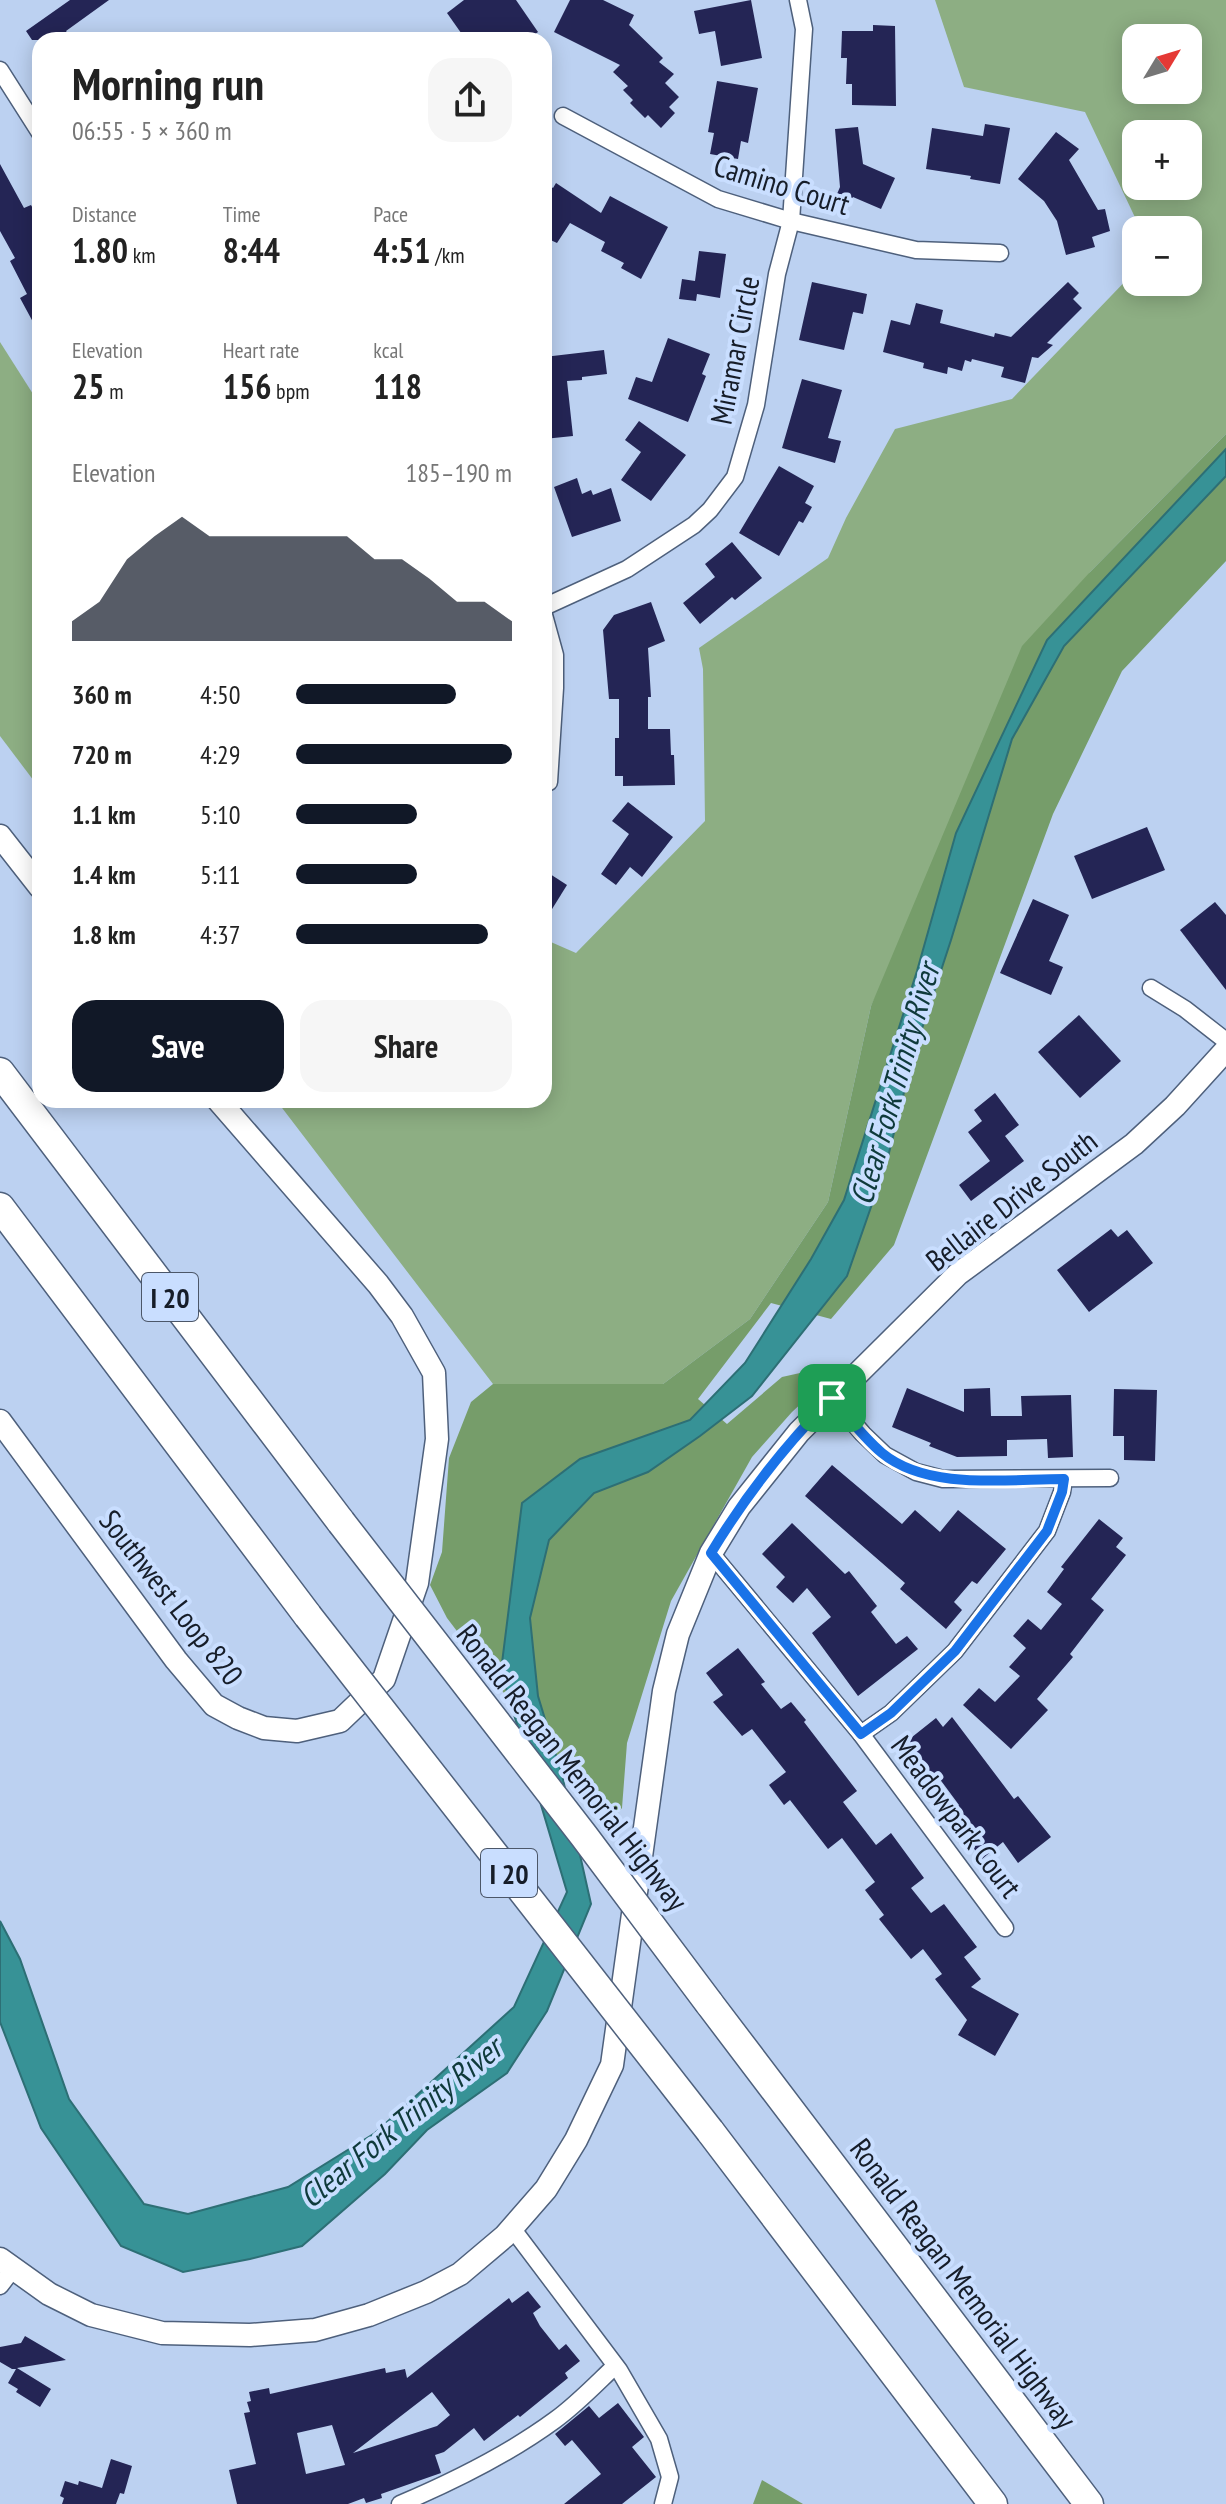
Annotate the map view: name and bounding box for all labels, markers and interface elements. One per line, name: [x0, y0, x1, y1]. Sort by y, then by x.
north arrow: [1122, 24, 1202, 104]
map controls: [1122, 24, 1202, 296]
text: Morning run: [72, 55, 264, 112]
button: share: [428, 58, 512, 142]
text: 06:55 · 5 × 360 m: [72, 114, 232, 147]
button: +: [1122, 120, 1202, 200]
street label: Camino Court: [709, 145, 855, 223]
text: Distance: [72, 200, 137, 228]
text: Time: [223, 200, 261, 228]
text: Pace: [373, 200, 408, 228]
button: −: [1122, 216, 1202, 296]
text: 1.80: [72, 228, 128, 272]
text: 8:44: [223, 228, 280, 272]
text: 4:51: [373, 228, 431, 272]
text: km: [128, 241, 156, 269]
text: /km: [431, 241, 465, 269]
street label: Miramar Circle: [701, 272, 767, 428]
text: Elevation: [72, 336, 143, 364]
text: Heart rate: [223, 336, 299, 364]
text: kcal: [373, 336, 403, 364]
text: 25: [72, 364, 105, 408]
text: 156: [223, 364, 271, 408]
text: 118: [373, 364, 422, 408]
text: m: [105, 377, 124, 405]
text: bpm: [271, 377, 310, 405]
text: Elevation: [72, 456, 155, 489]
text: 185–190 m: [406, 456, 512, 489]
text: 360 m: [72, 678, 132, 711]
text: 4:50: [200, 678, 240, 711]
text: 720 m: [72, 738, 132, 771]
text: 4:29: [200, 738, 240, 771]
text: 1.1 km: [72, 798, 136, 831]
text: 5:10: [200, 798, 240, 831]
text: 1.4 km: [72, 858, 136, 891]
text: 5:11: [200, 858, 240, 891]
text: 1.8 km: [72, 918, 136, 951]
text: 4:37: [200, 918, 240, 951]
water label: Clear Fork Trinity River: [840, 955, 950, 1209]
button: Save: [72, 1000, 284, 1092]
button: Share: [300, 1000, 512, 1092]
street label: Bellaire Drive South: [917, 1121, 1105, 1279]
road number: I 20: [142, 1273, 198, 1321]
pin: [798, 1364, 866, 1432]
icon: arrive: [810, 1376, 854, 1420]
street label: Southwest Loop 820: [91, 1502, 253, 1692]
street label: Ronald Reagan Memorial Highway: [449, 1616, 698, 1919]
street label: Meadowpark Court: [883, 1727, 1031, 1906]
road number: I 20: [481, 1849, 537, 1897]
water label: Clear Fork Trinity River: [290, 2025, 513, 2217]
street label: Ronald Reagan Memorial Highway: [842, 2130, 1086, 2437]

